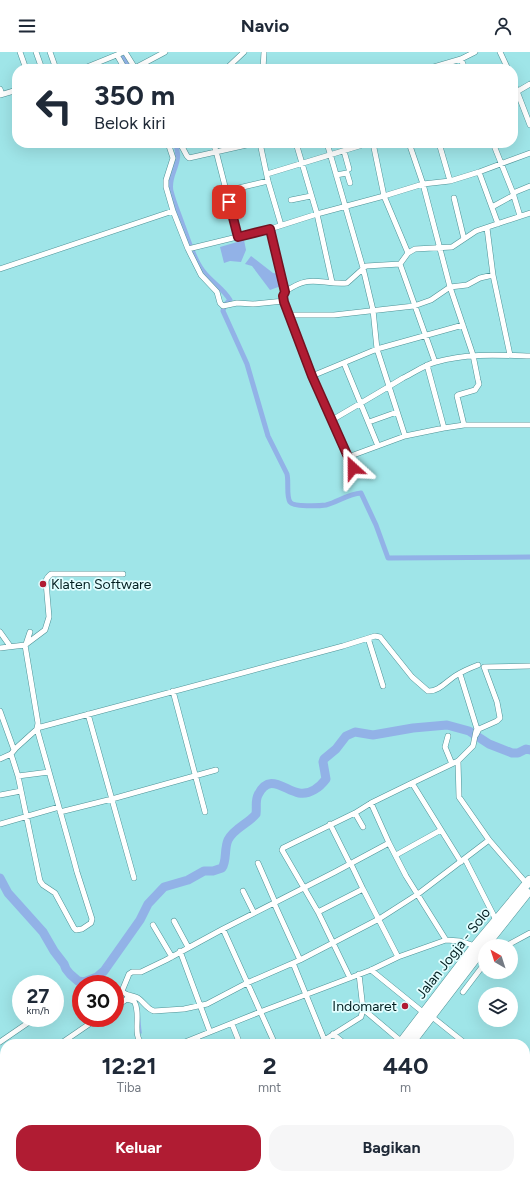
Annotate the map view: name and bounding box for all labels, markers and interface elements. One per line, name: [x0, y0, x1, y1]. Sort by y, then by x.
icon: menu: [16, 15, 38, 37]
text: Navio: [241, 15, 289, 37]
icon: person: [492, 15, 514, 37]
text: 350 m: [94, 78, 175, 112]
icon: left: [28, 80, 80, 132]
text: Belok kiri: [94, 112, 166, 134]
pin: [212, 185, 246, 219]
icon: arrive: [218, 191, 240, 213]
position arrow: [332, 447, 374, 489]
place label: Klaten Software: [51, 576, 152, 593]
marker: Klaten Software: [38, 579, 48, 589]
street label: Jalan Jogja - Solo: [413, 904, 494, 1002]
north arrow: [478, 939, 518, 979]
map controls: [478, 939, 518, 1027]
speed limit sign: 30: [72, 975, 124, 1027]
text: 27: [27, 984, 49, 1008]
button: layers: [478, 987, 518, 1027]
place label: Indomaret: [332, 998, 397, 1015]
marker: Indomaret: [400, 1001, 410, 1011]
text: km/h: [27, 1004, 49, 1017]
text: 12:21: [101, 1051, 157, 1080]
text: 2: [263, 1051, 277, 1080]
text: 440: [383, 1051, 429, 1080]
text: Tiba: [117, 1080, 141, 1095]
text: mnt: [258, 1080, 281, 1095]
text: m: [400, 1080, 411, 1095]
button: Keluar: [16, 1125, 261, 1171]
button: Bagikan: [269, 1125, 514, 1171]

